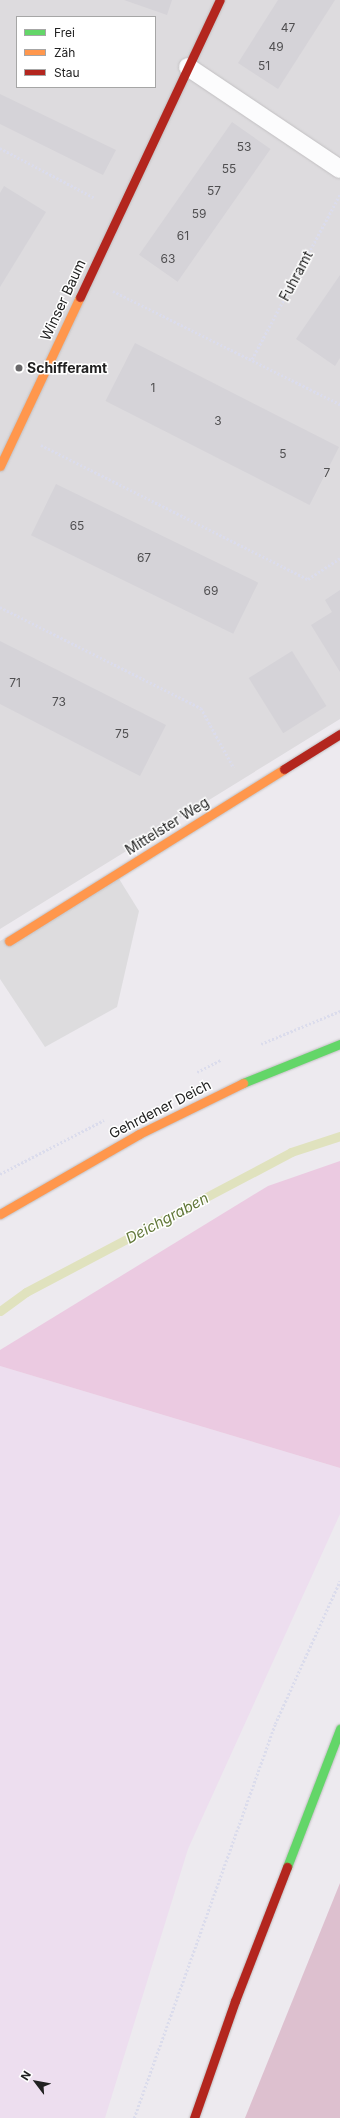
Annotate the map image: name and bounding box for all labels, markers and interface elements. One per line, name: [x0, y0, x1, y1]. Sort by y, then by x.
legend: [16, 16, 156, 88]
house number: 47: [281, 21, 295, 35]
text: Frei: [54, 25, 75, 40]
house number: 49: [268, 40, 284, 54]
text: Zäh: [54, 45, 75, 60]
house number: 51: [258, 59, 270, 73]
text: Stau: [54, 65, 80, 80]
house number: 53: [237, 140, 251, 154]
house number: 55: [222, 162, 236, 176]
house number: 57: [207, 184, 221, 198]
house number: 59: [192, 207, 206, 221]
house number: 61: [177, 229, 189, 243]
street label: Fuhramt: [276, 248, 316, 304]
house number: 63: [161, 252, 175, 266]
street label: Winser Baum: [37, 257, 89, 343]
place label: Schifferamt: [27, 360, 107, 376]
marker: Schifferamt: [14, 363, 24, 373]
house number: 1: [151, 381, 155, 395]
house number: 3: [214, 414, 222, 428]
house number: 5: [279, 447, 287, 461]
house number: 7: [324, 466, 330, 480]
house number: 65: [70, 519, 84, 533]
house number: 67: [137, 551, 151, 565]
house number: 69: [204, 584, 218, 598]
house number: 71: [9, 676, 21, 690]
house number: 73: [52, 695, 66, 709]
house number: 75: [115, 727, 129, 741]
street label: Mittelster Weg: [122, 794, 212, 858]
street label: Gehrdener Deich: [106, 1076, 214, 1142]
water label: Deichgraben: [123, 1189, 211, 1247]
north arrow: [16, 2062, 56, 2102]
text: N: [18, 2068, 34, 2083]

